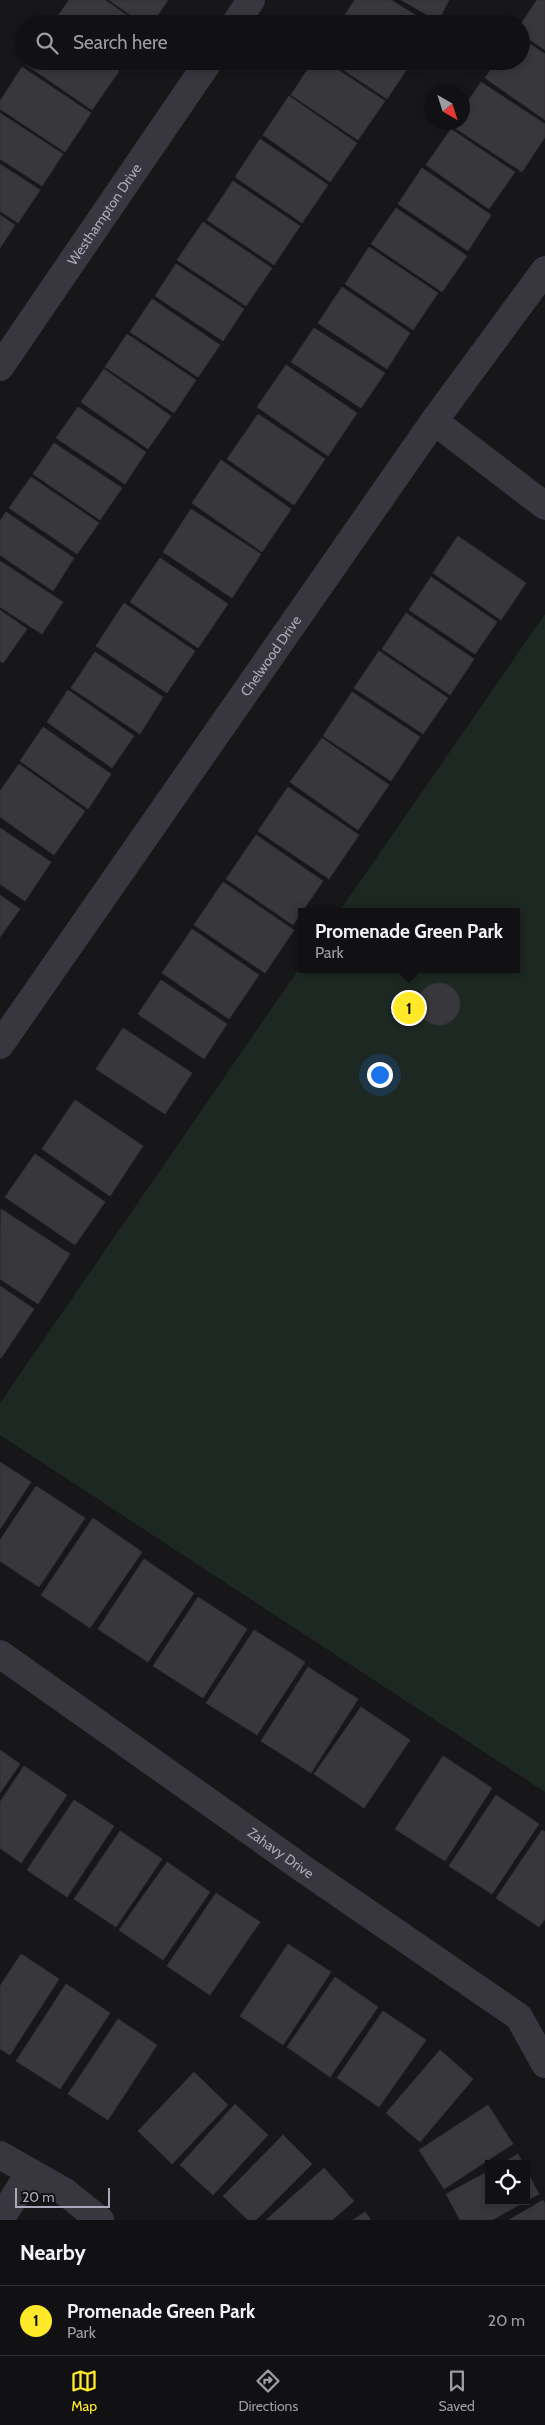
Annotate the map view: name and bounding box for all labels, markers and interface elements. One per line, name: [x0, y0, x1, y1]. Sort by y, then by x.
search box: [15, 15, 530, 70]
icon: search: [33, 29, 61, 57]
text: Search here: [73, 31, 167, 54]
north arrow: [425, 85, 470, 130]
street label: Westhampton Drive: [63, 160, 145, 269]
street label: Chelwood Drive: [236, 612, 305, 700]
popup: [298, 908, 520, 973]
text: Promenade Green Park: [315, 920, 503, 943]
text: Park: [315, 943, 344, 962]
pin: 1: [393, 989, 425, 1027]
your location: [367, 1062, 393, 1088]
street label: Zahavy Drive: [244, 1823, 317, 1882]
map controls: [485, 2160, 530, 2205]
button: locate: [485, 2160, 530, 2205]
scale bar: [15, 2185, 110, 2208]
text: 20 m: [22, 2188, 55, 2206]
text: Nearby: [20, 2240, 86, 2265]
text: Promenade Green Park: [67, 2300, 255, 2323]
text: 1: [33, 2311, 39, 2330]
text: 20 m: [488, 2311, 525, 2330]
text: Park: [67, 2323, 96, 2342]
tab: Map: [70, 2367, 98, 2415]
tab: Directions: [238, 2367, 298, 2415]
tab: Saved: [438, 2367, 475, 2415]

